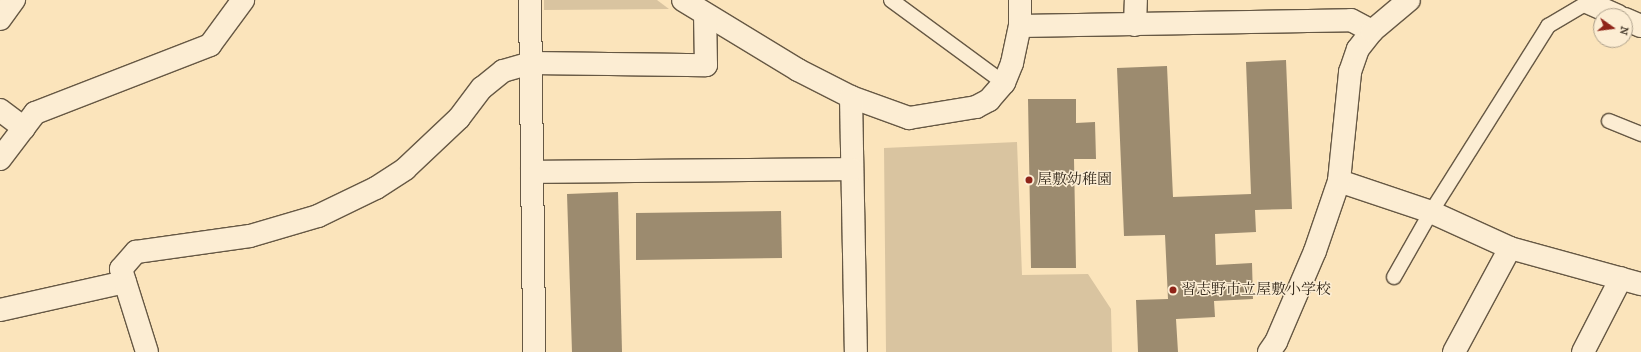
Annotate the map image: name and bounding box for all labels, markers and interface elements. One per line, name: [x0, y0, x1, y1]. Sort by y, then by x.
north arrow: [1593, 8, 1633, 48]
text: N: [1617, 25, 1631, 36]
place label: 屋敷幼稚園: [1037, 171, 1112, 189]
marker: 屋敷幼稚園: [1024, 175, 1034, 185]
place label: 習志野市立屋敷小学校: [1181, 281, 1331, 299]
marker: 習志野市立屋敷小学校: [1168, 285, 1178, 295]

